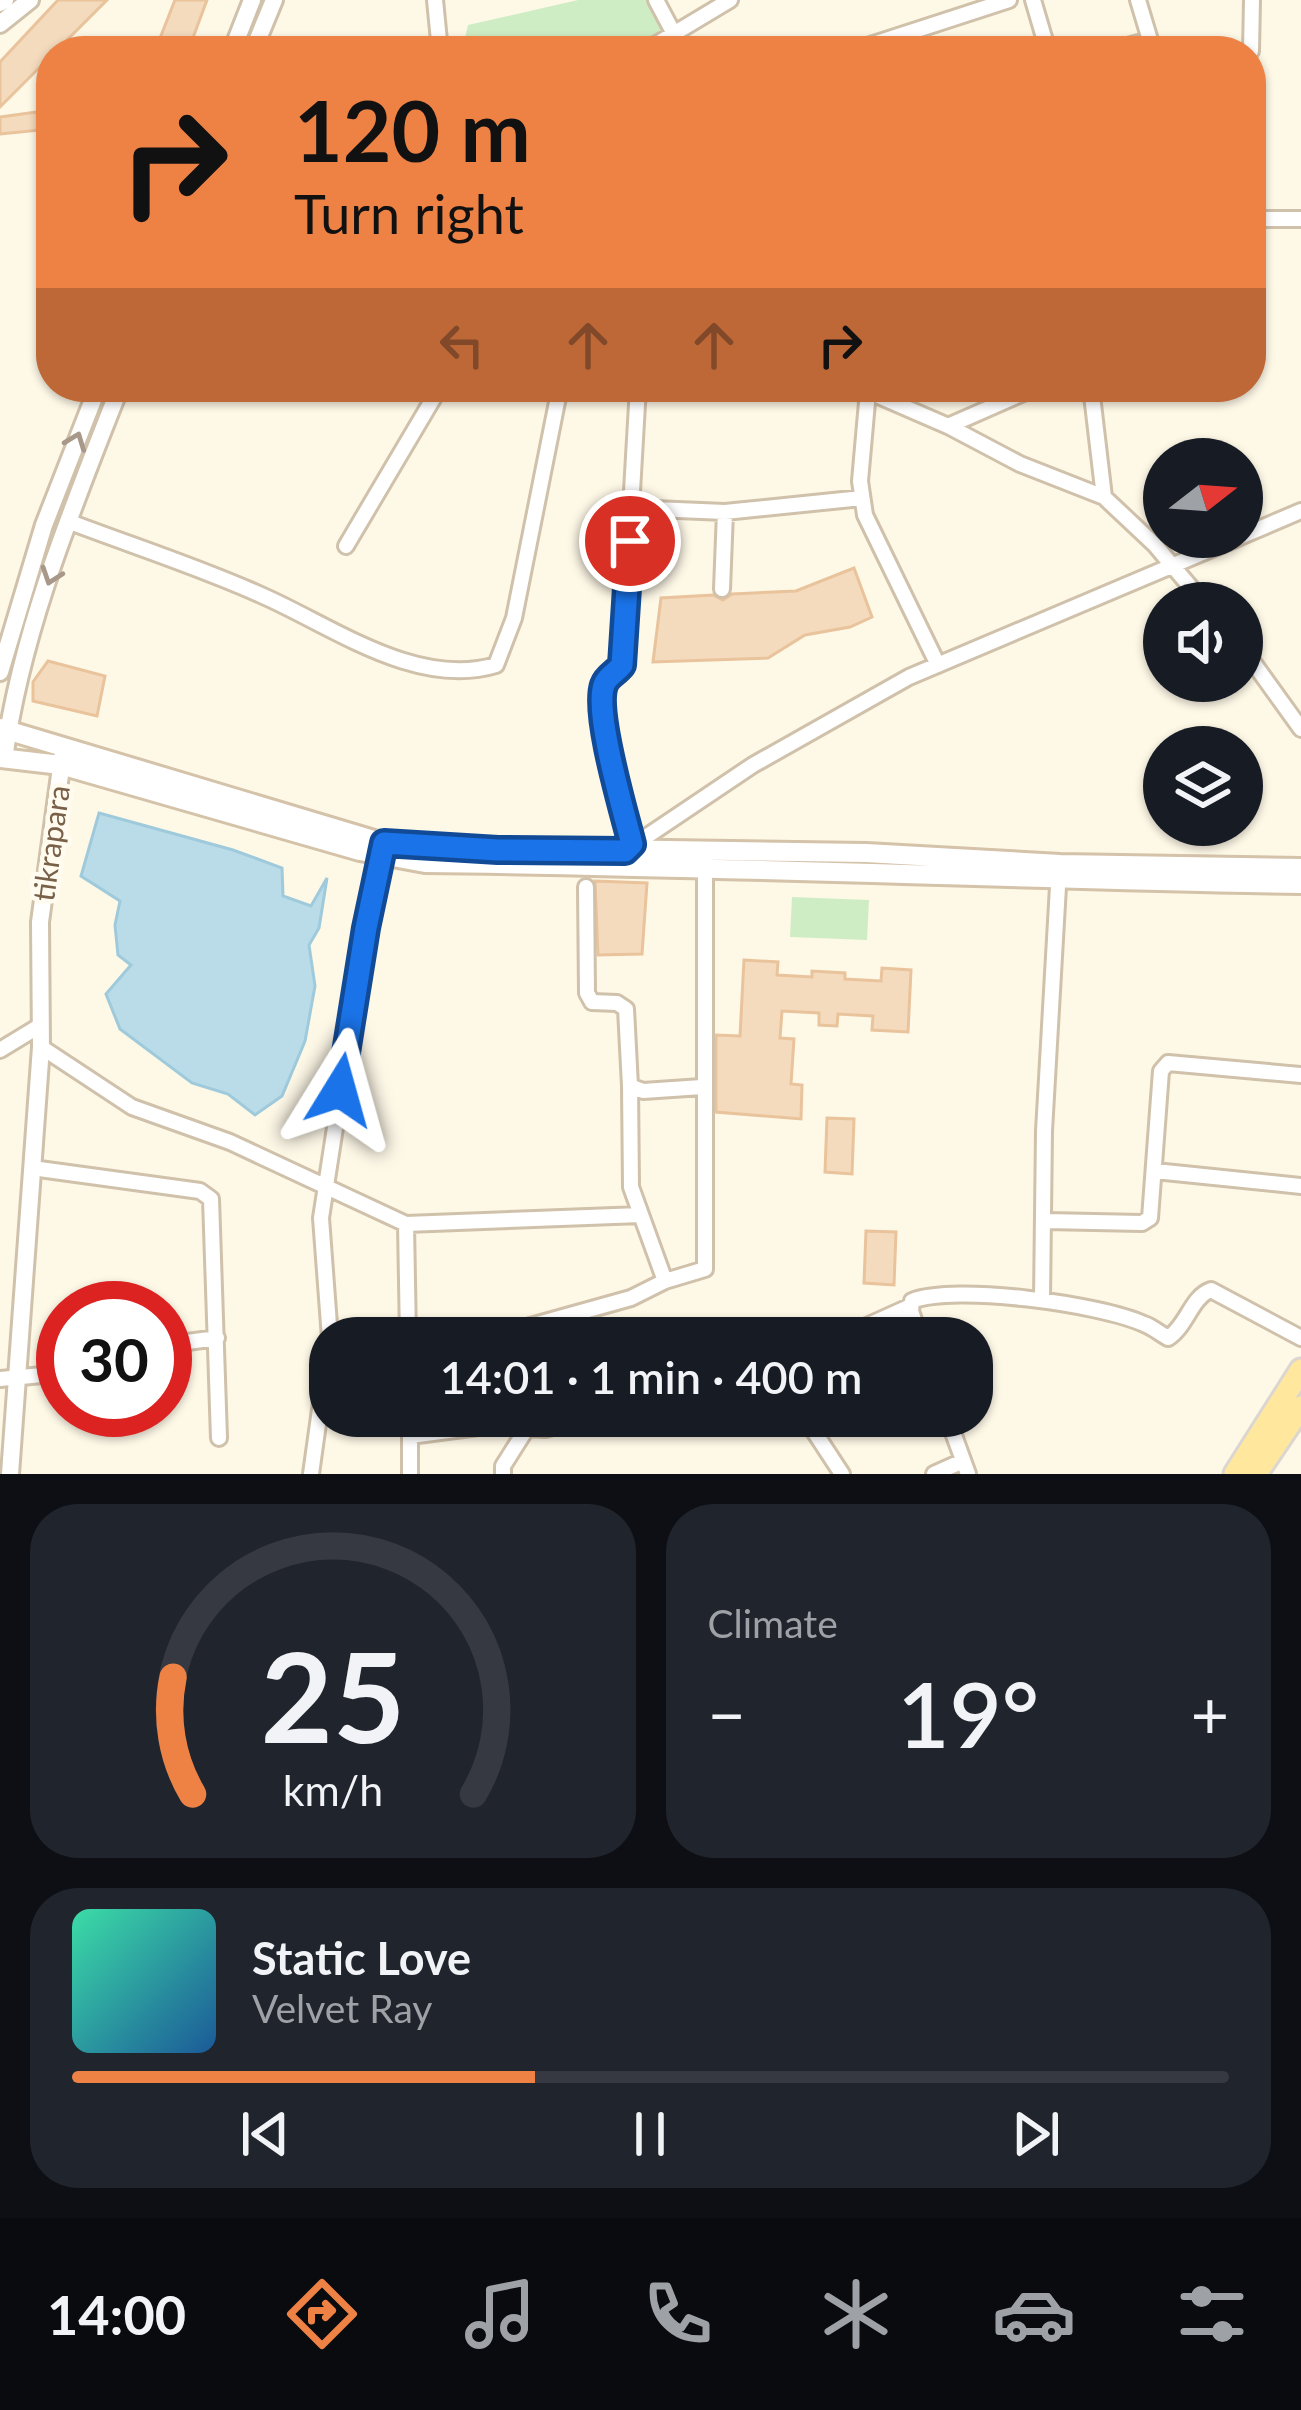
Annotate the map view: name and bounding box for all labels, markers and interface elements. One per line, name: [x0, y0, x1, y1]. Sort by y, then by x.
text: 120 m: [294, 79, 531, 180]
icon: right: [96, 84, 252, 240]
text: Turn right: [294, 181, 524, 246]
icon: left: [429, 312, 495, 378]
icon: ahead: [555, 312, 621, 378]
icon: ahead: [681, 312, 747, 378]
icon: right: [807, 312, 873, 378]
one-way arrow: [62, 432, 87, 453]
north arrow: [1143, 438, 1263, 558]
map controls: [1143, 438, 1263, 846]
pin: [579, 490, 681, 592]
icon: arrive: [597, 508, 663, 574]
one-way arrow: [41, 564, 65, 585]
button: sound: [1143, 582, 1263, 702]
button: layers: [1143, 726, 1263, 846]
street label: tikrapara: [24, 783, 76, 903]
position arrow: [277, 1027, 403, 1153]
speed limit sign: 30: [36, 1281, 192, 1437]
text: 14:01 · 1 min · 400 m: [440, 1350, 862, 1404]
text: Climate: [708, 1600, 838, 1646]
text: 25: [260, 1620, 405, 1770]
text: 19°: [897, 1659, 1039, 1767]
text: −: [708, 1674, 746, 1753]
text: +: [1191, 1674, 1229, 1753]
text: km/h: [283, 1764, 383, 1815]
text: Static Love: [252, 1931, 471, 1985]
text: Velvet Ray: [252, 1985, 432, 2031]
icon: previous: [232, 2101, 298, 2167]
icon: pause: [617, 2101, 683, 2167]
icon: next: [1003, 2101, 1069, 2167]
icon: directions: [280, 2272, 364, 2356]
icon: music: [458, 2272, 542, 2356]
icon: phone: [636, 2272, 720, 2356]
icon: climate: [814, 2272, 898, 2356]
icon: car: [992, 2272, 1076, 2356]
icon: filters: [1170, 2272, 1254, 2356]
text: 14:00: [47, 2282, 186, 2347]

